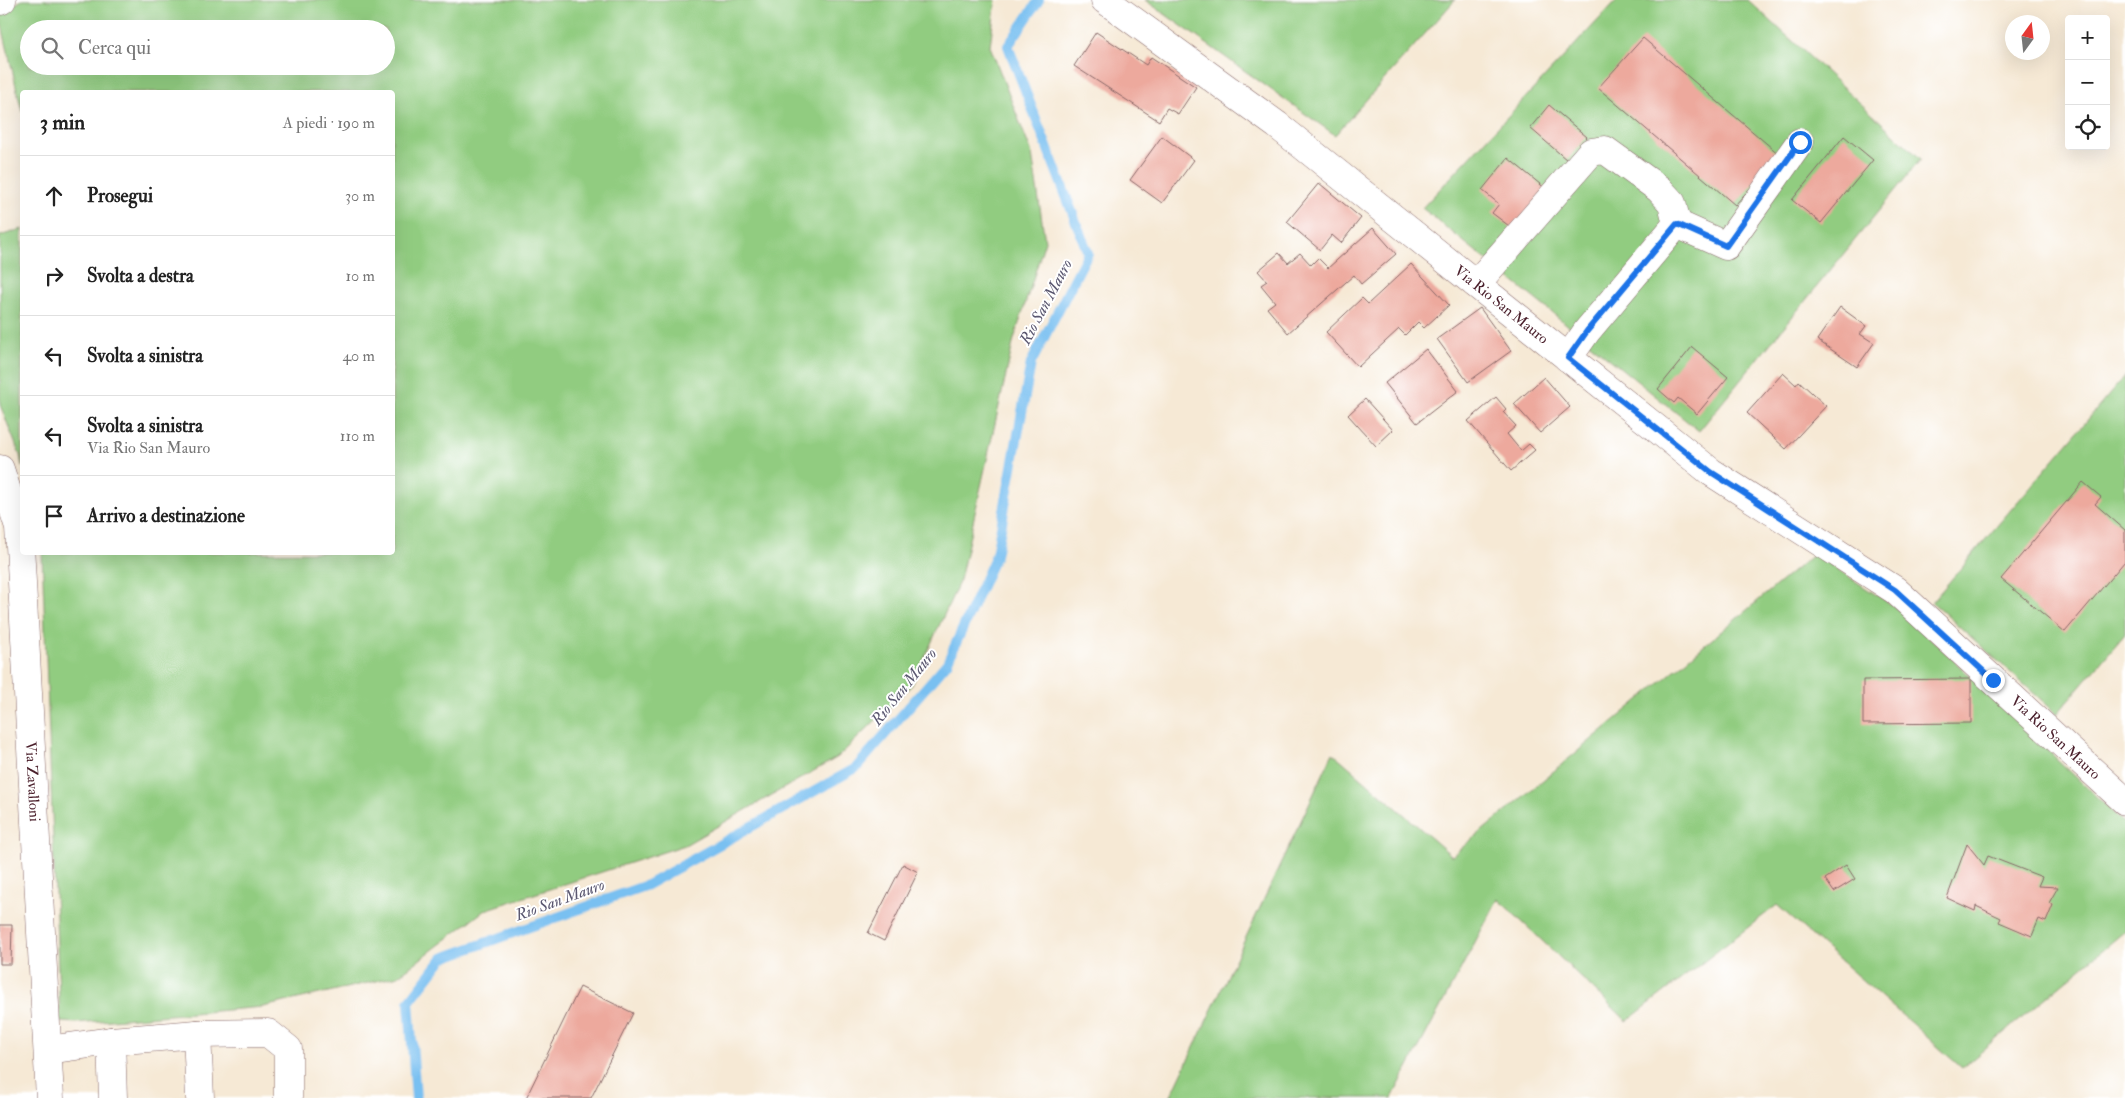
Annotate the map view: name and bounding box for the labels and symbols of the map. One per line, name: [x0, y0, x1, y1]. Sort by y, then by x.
north arrow: [2005, 15, 2050, 60]
route start: [1789, 131, 1812, 154]
water label: Rio San Mauro: [1015, 256, 1077, 349]
street label: Via Rio San Mauro: [1450, 261, 1553, 348]
water label: Rio San Mauro: [866, 644, 941, 730]
route end: [1982, 669, 2005, 692]
street label: Via Rio San Mauro: [2007, 691, 2105, 784]
street label: Via Zavalloni: [21, 741, 44, 822]
water label: Rio San Mauro: [512, 875, 608, 926]

